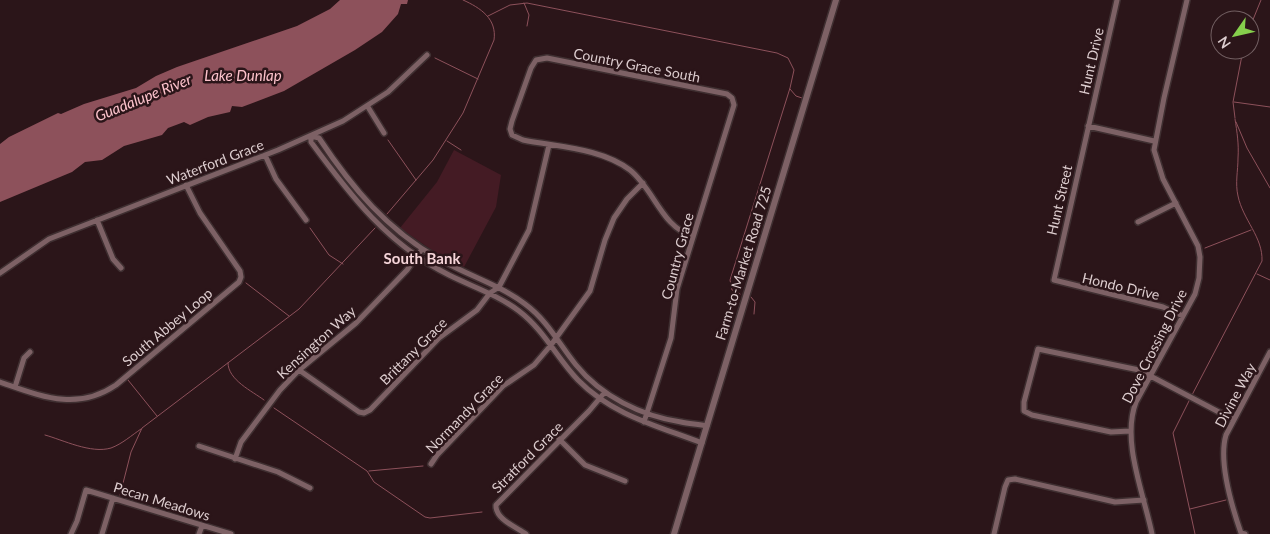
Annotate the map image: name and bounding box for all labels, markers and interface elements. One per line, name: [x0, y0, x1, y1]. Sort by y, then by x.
north arrow: [1210, 10, 1260, 60]
street label: Hunt Drive: [1075, 26, 1107, 96]
text: N: [1214, 33, 1234, 52]
street label: Country Grace South: [572, 44, 702, 86]
water label: Lake Dunlap: [204, 66, 282, 84]
water label: Guadalupe River: [92, 69, 195, 125]
street label: Waterford Grace: [164, 136, 266, 188]
street label: Hunt Street: [1043, 163, 1075, 237]
street label: Farm-to-Market Road 725: [711, 184, 775, 342]
street label: Country Grace: [657, 211, 697, 301]
district label: South Bank: [384, 249, 461, 267]
street label: Hondo Drive: [1081, 269, 1161, 303]
street label: South Abbey Loop: [118, 284, 216, 370]
street label: Dove Crossing Drive: [1118, 286, 1190, 406]
street label: Kensington Way: [273, 302, 360, 382]
street label: Brittany Grace: [376, 314, 450, 388]
street label: Divine Way: [1211, 359, 1259, 430]
street label: Normandy Grace: [422, 370, 506, 456]
street label: Stratford Grace: [488, 418, 566, 496]
street label: Pecan Meadows: [112, 478, 212, 524]

